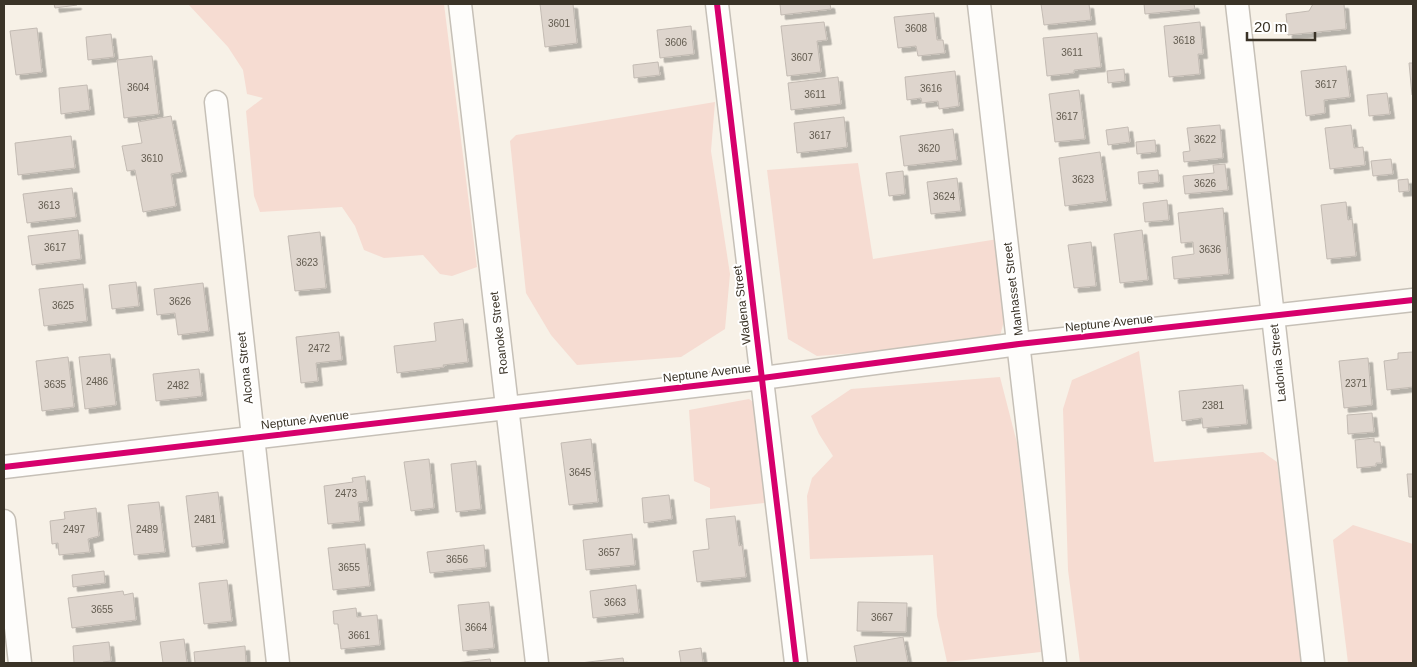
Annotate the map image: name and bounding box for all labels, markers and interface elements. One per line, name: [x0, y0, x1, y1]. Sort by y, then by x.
scale bar: [1247, 10, 1314, 42]
house number: 3601: [548, 18, 571, 29]
text: 20 m: [1254, 18, 1287, 35]
house number: 3608: [905, 23, 928, 34]
house number: 3618: [1173, 35, 1196, 46]
house number: 3606: [665, 37, 688, 48]
house number: 3611: [1061, 47, 1083, 58]
house number: 3607: [791, 52, 814, 63]
house number: 3617: [1315, 79, 1338, 90]
house number: 3604: [127, 82, 150, 93]
house number: 3616: [920, 83, 943, 94]
house number: 3611: [804, 89, 826, 100]
house number: 3617: [1056, 111, 1079, 122]
house number: 3617: [809, 130, 832, 141]
house number: 3622: [1194, 134, 1217, 145]
house number: 3620: [918, 143, 941, 154]
house number: 3610: [141, 153, 164, 164]
house number: 3623: [1072, 174, 1095, 185]
house number: 3626: [1194, 178, 1217, 189]
house number: 3624: [933, 191, 956, 202]
house number: 3613: [38, 200, 61, 211]
street label: Manhasset Street: [1000, 241, 1026, 337]
house number: 3617: [44, 242, 67, 253]
house number: 3636: [1199, 244, 1222, 255]
house number: 3623: [296, 257, 319, 268]
street label: Wadena Street: [730, 264, 754, 345]
street label: Roanoke Street: [487, 290, 511, 375]
house number: 3626: [169, 296, 192, 307]
house number: 3625: [52, 300, 75, 311]
street label: Neptune Avenue: [1064, 311, 1154, 335]
street label: Ladonia Street: [1267, 323, 1289, 403]
street label: Alcona Street: [234, 331, 256, 405]
house number: 2472: [308, 343, 331, 354]
street label: Neptune Avenue: [662, 361, 752, 385]
house number: 2486: [86, 376, 109, 387]
house number: 2371: [1345, 378, 1368, 389]
house number: 3635: [44, 379, 67, 390]
house number: 2482: [167, 380, 190, 391]
house number: 2381: [1202, 400, 1225, 411]
street label: Neptune Avenue: [260, 408, 350, 432]
house number: 3645: [569, 467, 592, 478]
house number: 2473: [335, 488, 358, 499]
house number: 2481: [194, 514, 217, 525]
house number: 2497: [63, 524, 86, 535]
house number: 2489: [136, 524, 159, 535]
house number: 3657: [598, 547, 621, 558]
house number: 3656: [446, 554, 469, 565]
house number: 3655: [338, 562, 361, 573]
house number: 3663: [604, 597, 627, 608]
house number: 3655: [91, 604, 114, 615]
house number: 3667: [871, 612, 894, 623]
house number: 3664: [465, 622, 488, 633]
house number: 3661: [348, 630, 371, 641]

